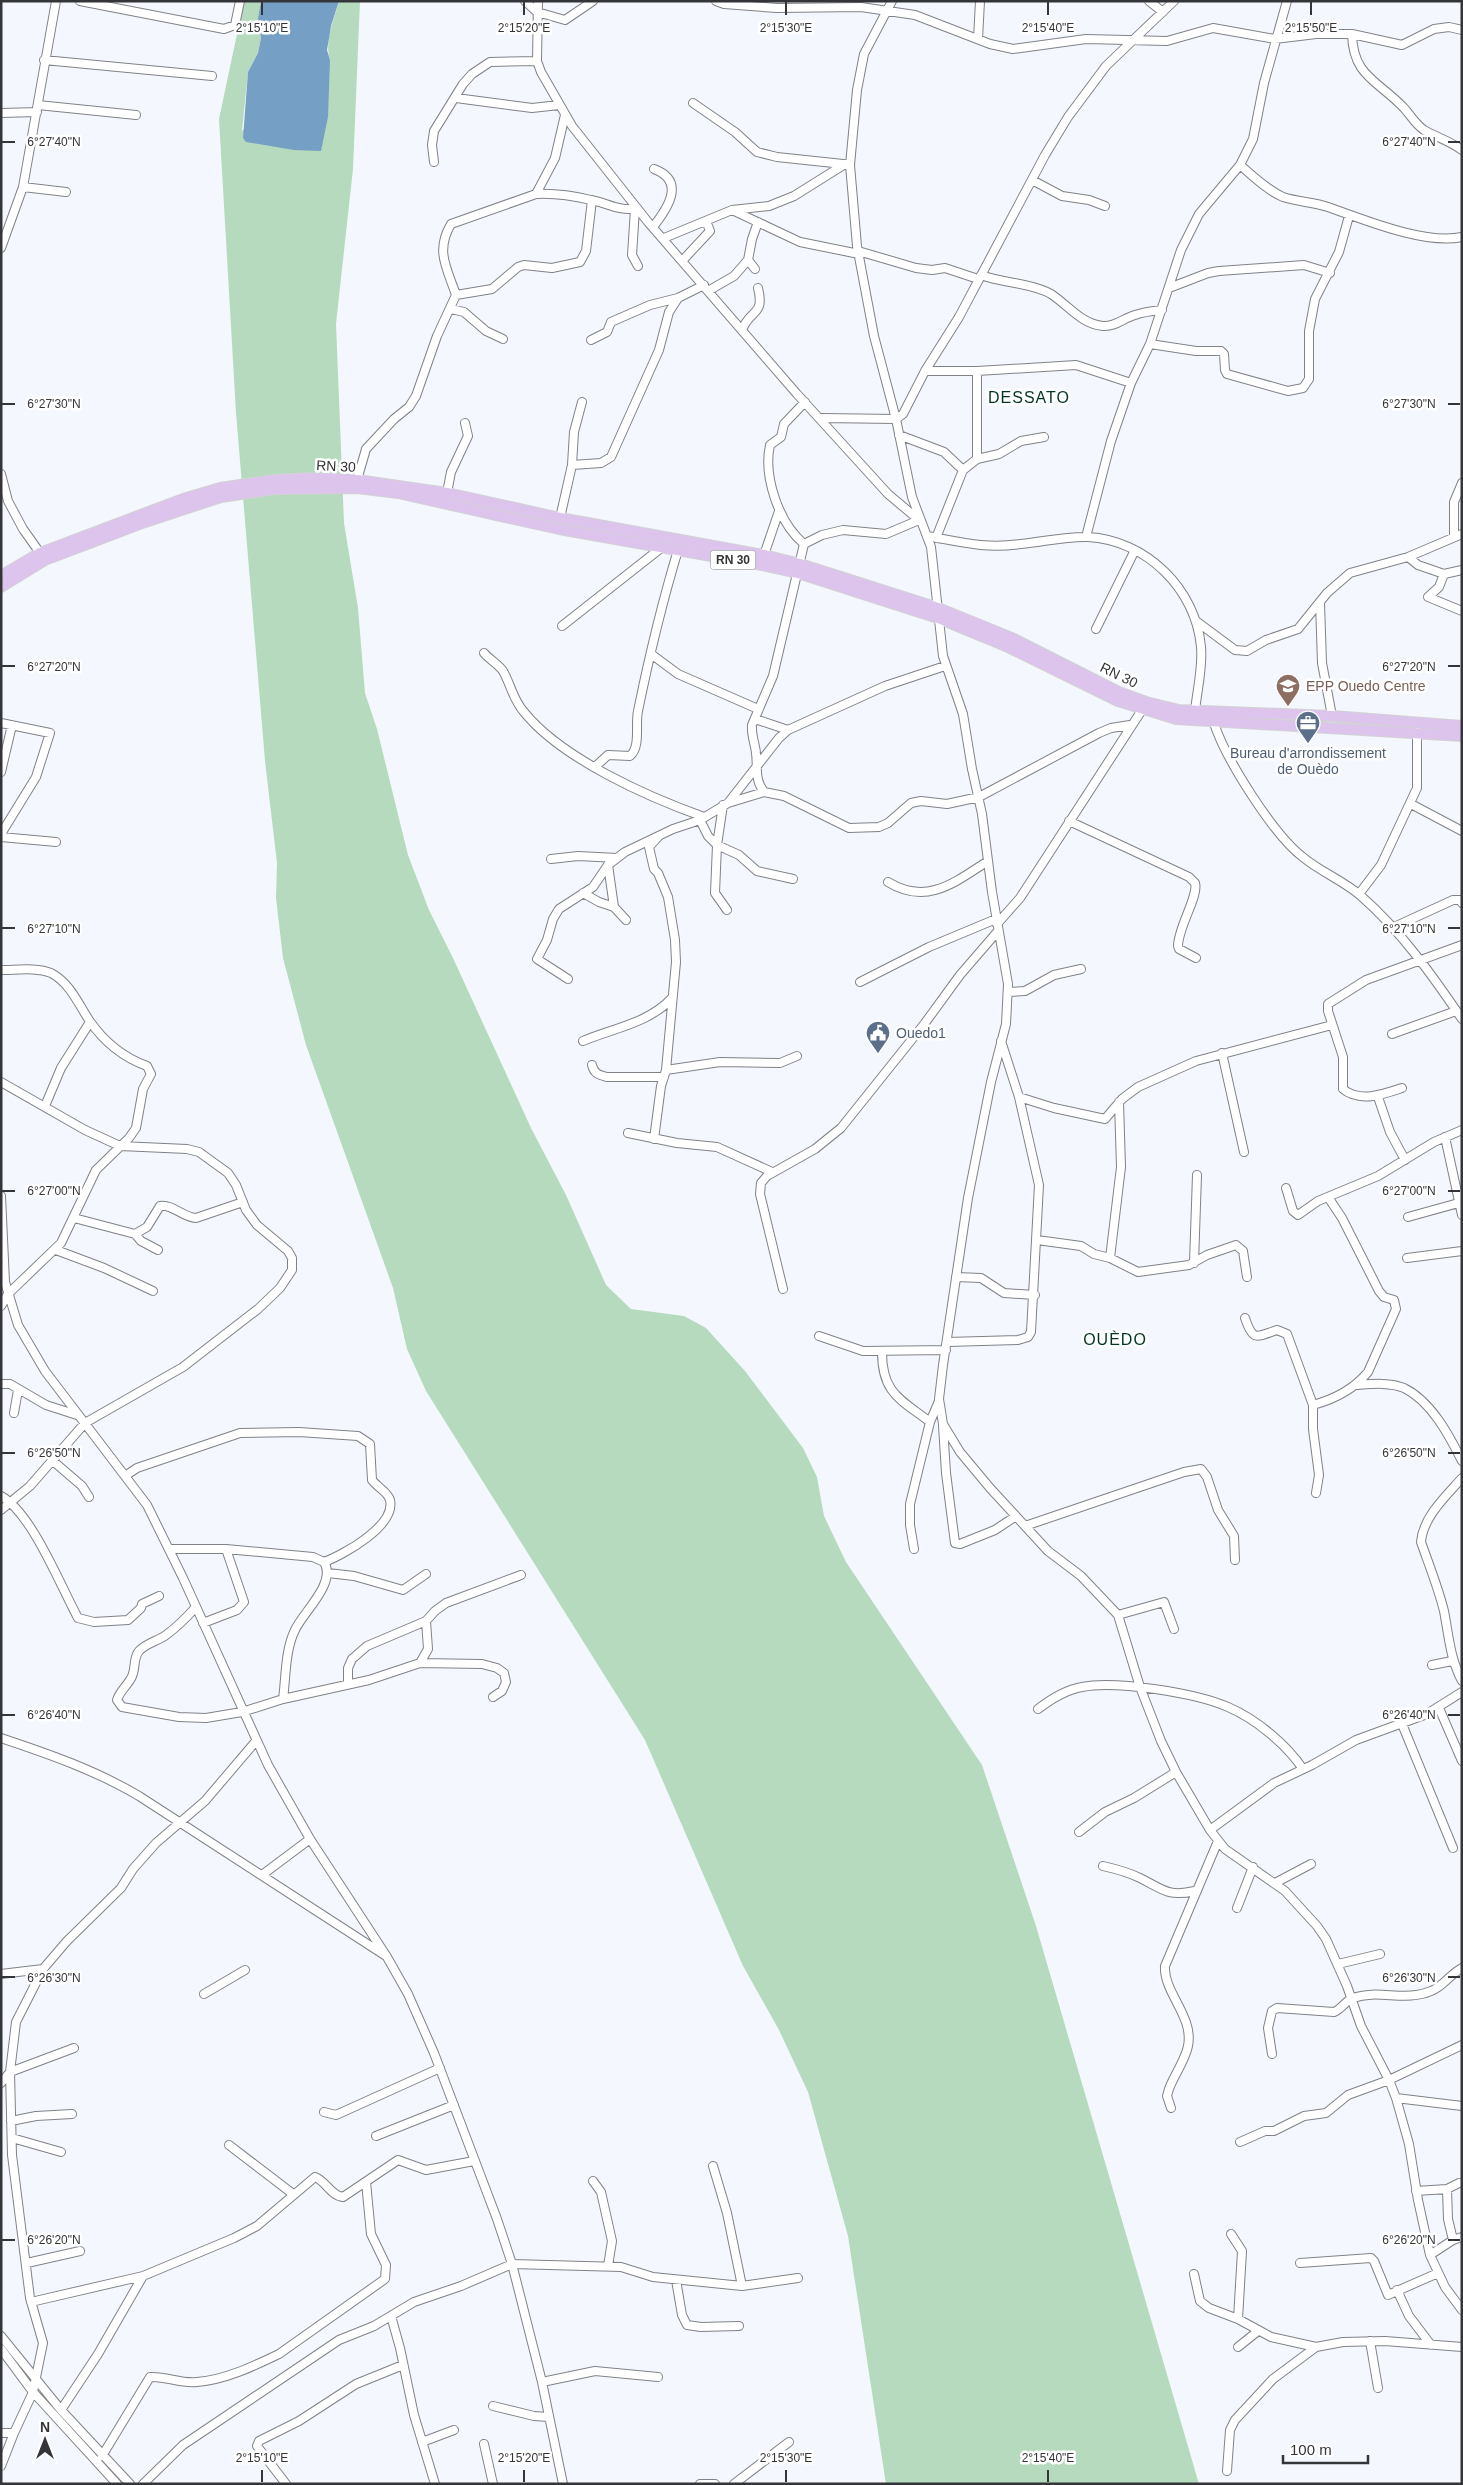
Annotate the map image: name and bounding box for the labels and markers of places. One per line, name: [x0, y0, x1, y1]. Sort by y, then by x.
school or university icon: EPP Ouedo Centre: [1275, 673, 1301, 707]
place label: EPP Ouedo Centre: [1306, 678, 1426, 694]
office icon: Bureau d'arrondissement de Ouèdo: [1295, 710, 1321, 744]
place label: Bureau d'arrondissement de Ouèdo: [1230, 745, 1386, 777]
public building icon: Ouedo1: [865, 1020, 891, 1054]
place label: Ouedo1: [896, 1025, 946, 1041]

